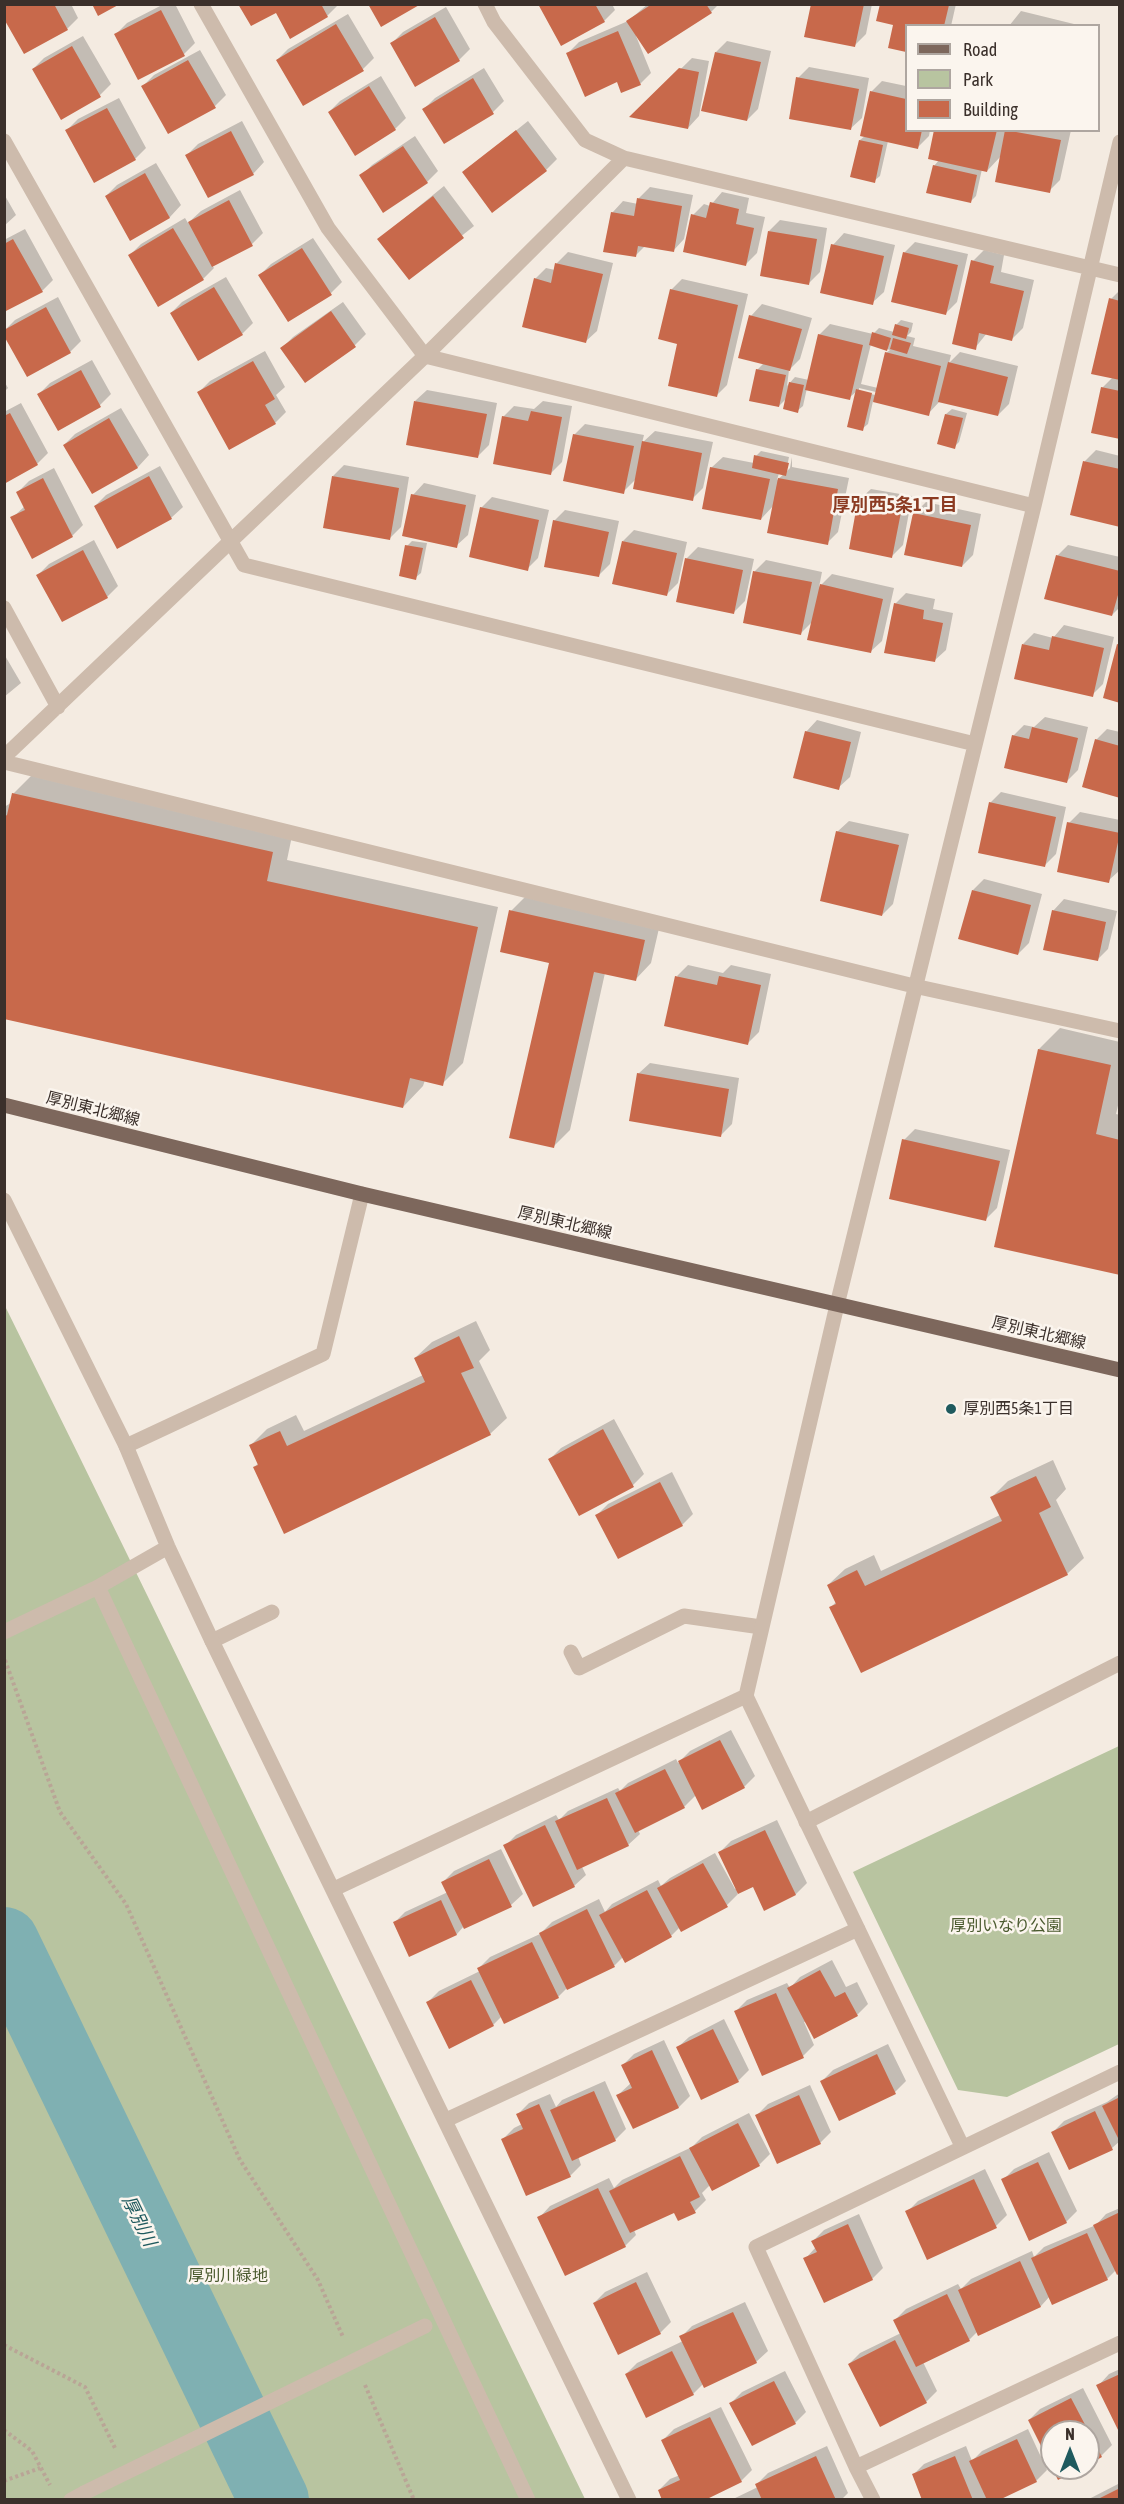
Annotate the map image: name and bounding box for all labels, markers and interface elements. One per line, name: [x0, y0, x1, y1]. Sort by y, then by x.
legend: [905, 24, 1100, 132]
text: Road: [963, 39, 997, 60]
text: Park: [963, 69, 993, 90]
text: Building: [963, 99, 1018, 120]
district label: 厚別西5条1丁目: [833, 494, 957, 516]
street label: 厚別東北郷線: [44, 1088, 142, 1130]
street label: 厚別東北郷線: [516, 1203, 614, 1243]
street label: 厚別東北郷線: [990, 1313, 1088, 1353]
place label: 厚別西5条1丁目: [963, 1399, 1074, 1419]
marker: 厚別西5条1丁目: [944, 1402, 958, 1416]
park label: 厚別いなり公園: [950, 1916, 1062, 1936]
water label: 厚別川: [117, 2192, 161, 2250]
park label: 厚別川緑地: [188, 2266, 268, 2286]
north arrow: [1040, 2420, 1100, 2480]
text: N: [1065, 2425, 1075, 2443]

